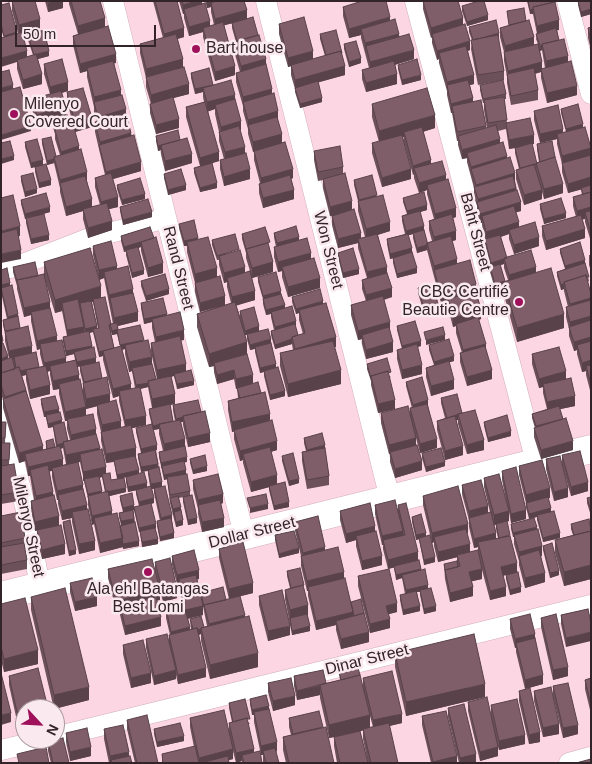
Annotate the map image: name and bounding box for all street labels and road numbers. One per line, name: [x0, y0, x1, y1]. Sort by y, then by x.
street label: Baht Street: [455, 191, 495, 273]
street label: Won Street: [309, 209, 347, 291]
street label: Rand Street: [158, 224, 198, 312]
street label: Milenyo Street: [8, 475, 48, 579]
street label: Dollar Street: [207, 513, 297, 553]
street label: Dinar Street: [323, 640, 411, 680]

